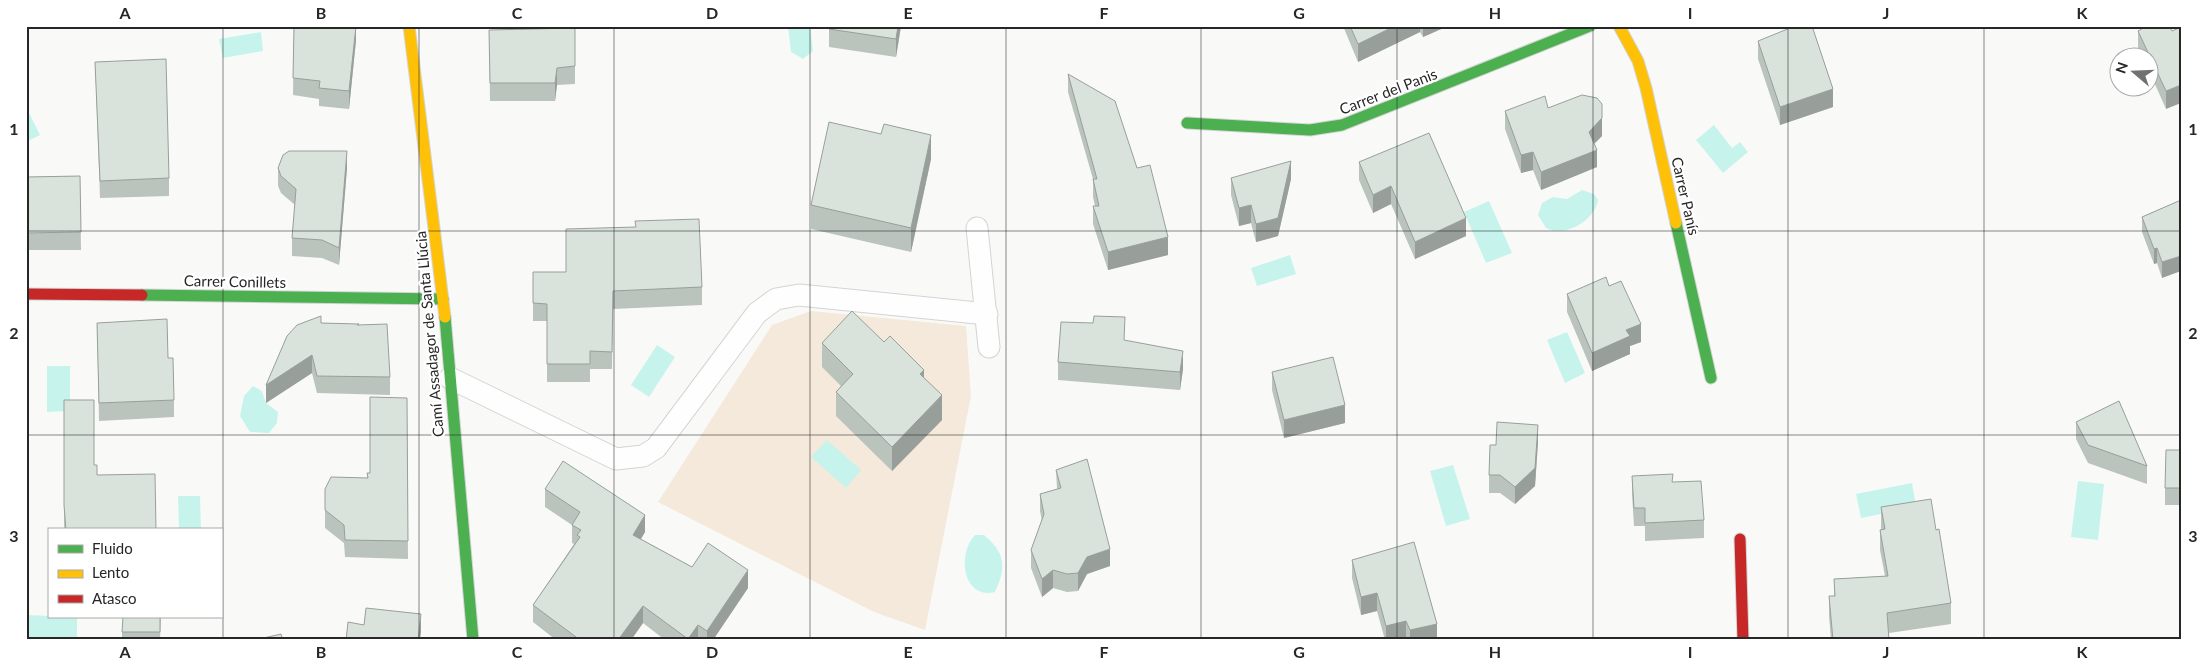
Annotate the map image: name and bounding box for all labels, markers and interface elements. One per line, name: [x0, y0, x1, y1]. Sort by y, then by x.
text: A: [118, 3, 131, 22]
text: B: [316, 3, 326, 22]
text: C: [512, 3, 523, 22]
text: D: [706, 3, 718, 22]
text: E: [903, 3, 913, 22]
text: F: [1099, 3, 1109, 22]
text: G: [1293, 3, 1305, 22]
text: H: [1489, 3, 1501, 22]
text: I: [1688, 3, 1692, 22]
text: J: [1883, 3, 1889, 22]
text: K: [2077, 3, 2089, 22]
north arrow: [2110, 48, 2160, 98]
text: N: [2111, 60, 2131, 75]
street label: Carrer del Panis: [1337, 64, 1439, 118]
text: 1: [9, 119, 19, 138]
text: 1: [2188, 119, 2198, 138]
street label: Carrer Panís: [1668, 155, 1704, 237]
street label: Camí Assadagor de Santa Llúcia: [411, 230, 447, 438]
street label: Carrer Conillets: [184, 271, 286, 291]
text: 2: [9, 323, 19, 342]
text: 2: [2188, 323, 2198, 342]
text: 3: [9, 526, 19, 545]
text: 3: [2188, 526, 2198, 545]
legend: [48, 528, 222, 618]
text: Fluido: [92, 539, 133, 557]
text: Lento: [92, 563, 129, 581]
text: Atasco: [92, 589, 137, 607]
text: A: [118, 642, 131, 661]
text: B: [316, 642, 326, 661]
text: C: [512, 642, 523, 661]
text: D: [706, 642, 718, 661]
text: E: [903, 642, 913, 661]
text: F: [1099, 642, 1109, 661]
text: G: [1293, 642, 1305, 661]
text: H: [1489, 642, 1501, 661]
text: I: [1688, 642, 1692, 661]
text: J: [1883, 642, 1889, 661]
text: K: [2077, 642, 2089, 661]

